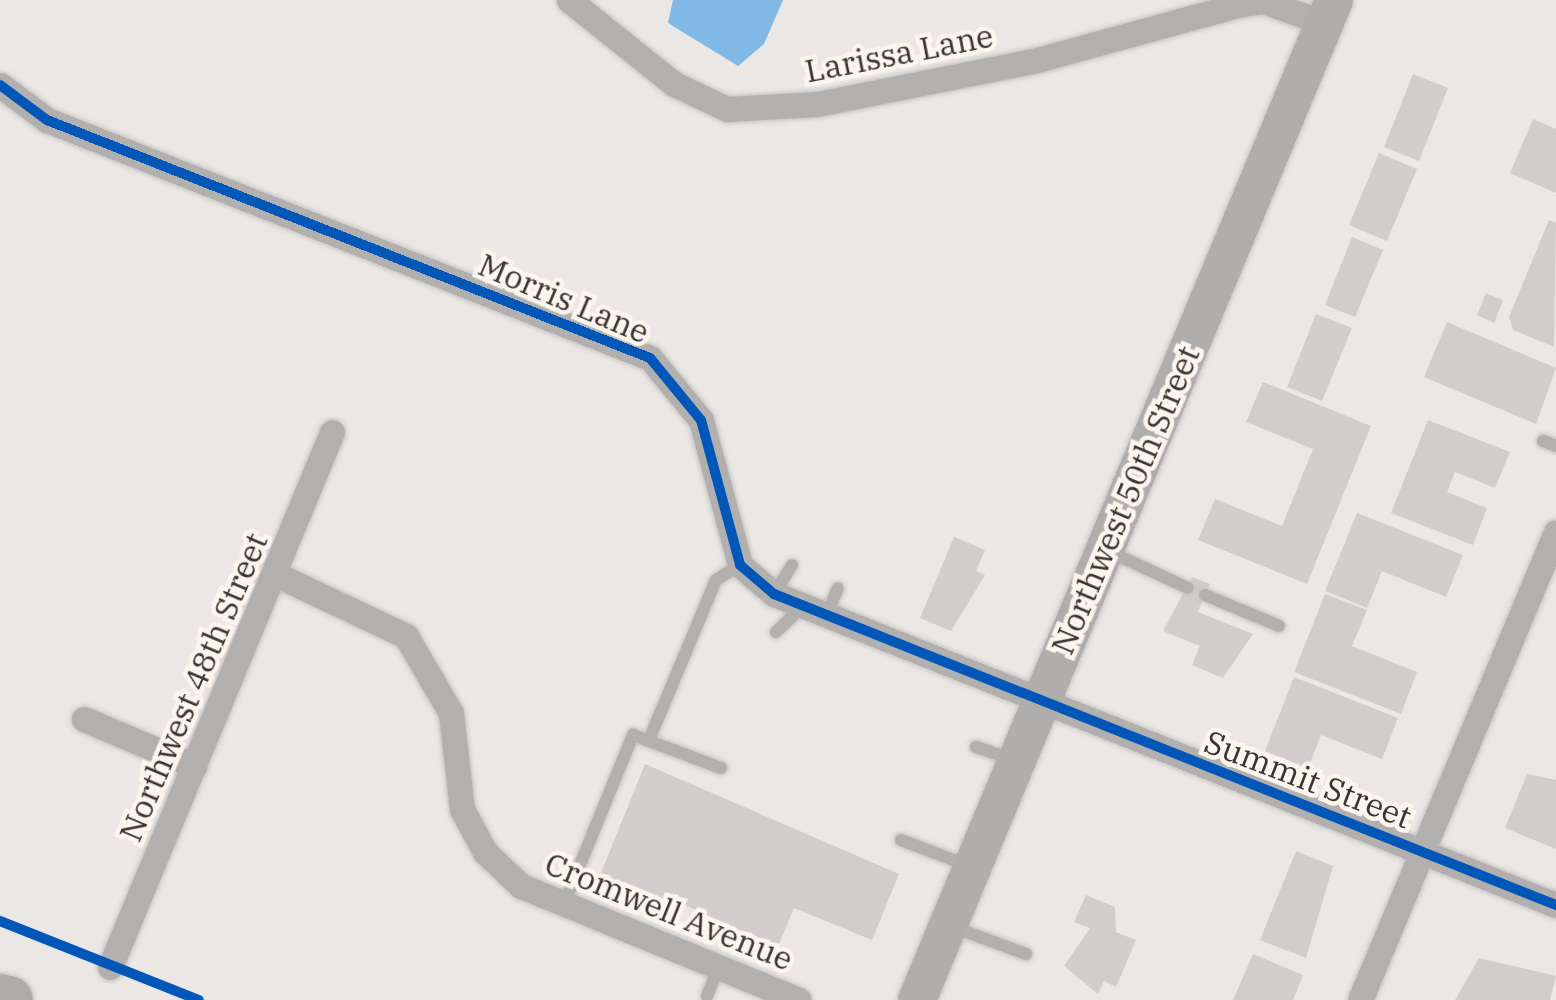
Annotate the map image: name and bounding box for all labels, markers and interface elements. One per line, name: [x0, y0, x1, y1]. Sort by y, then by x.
street label: Larissa Lane: [802, 16, 996, 90]
street label: Morris Lane: [473, 245, 655, 351]
street label: Northwest 50th Street: [1043, 340, 1207, 660]
street label: Northwest 48th Street: [111, 527, 275, 847]
street label: Summit Street: [1199, 722, 1417, 836]
street label: Cromwell Avenue: [540, 844, 798, 978]

